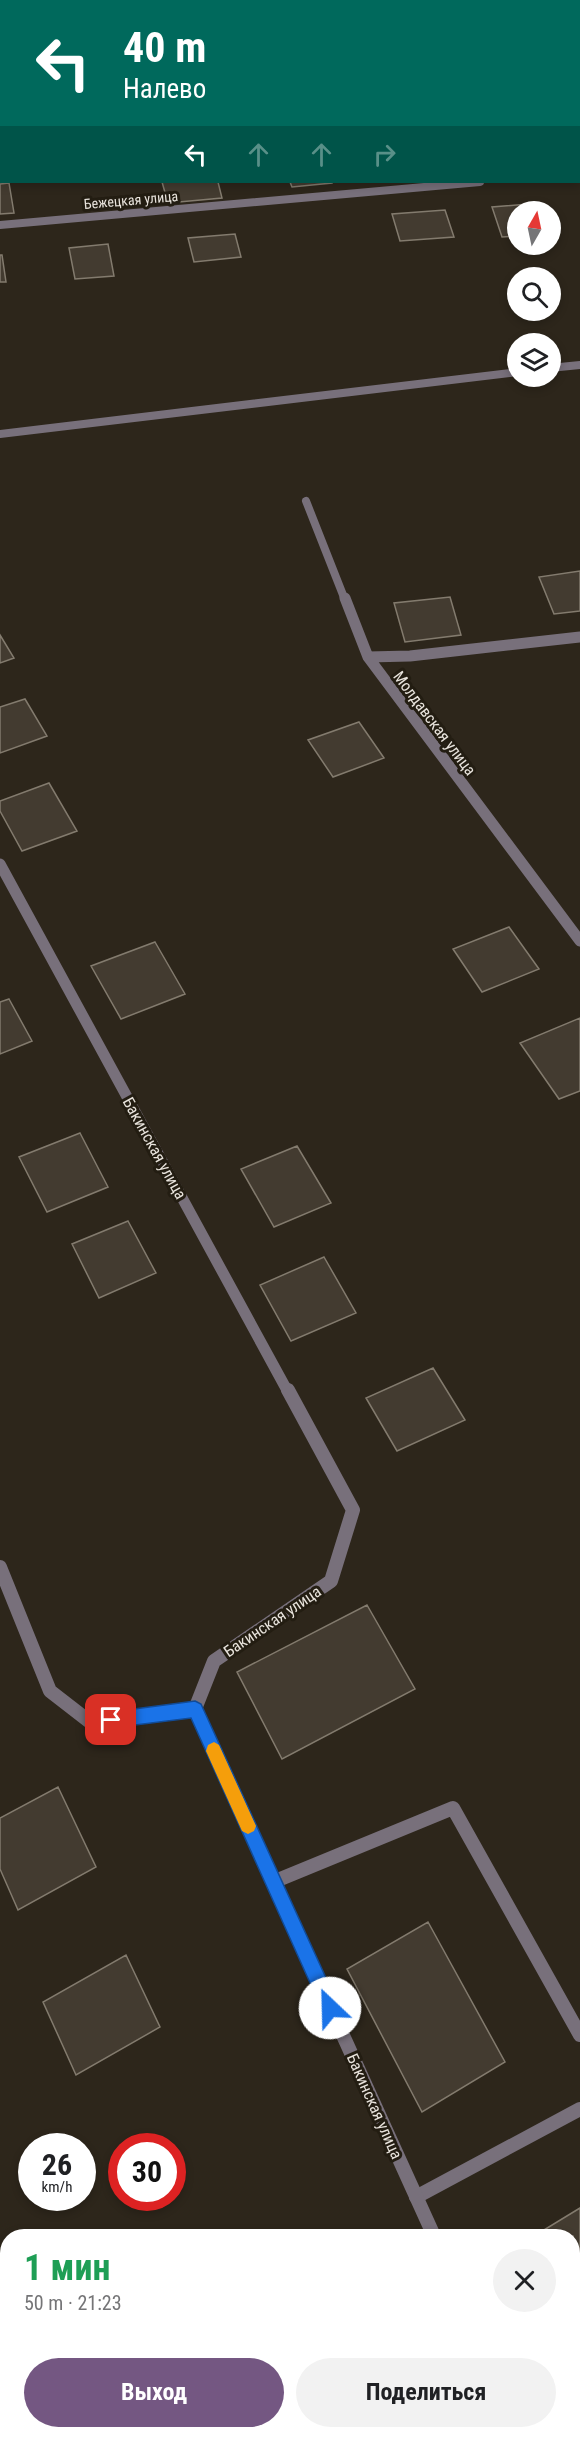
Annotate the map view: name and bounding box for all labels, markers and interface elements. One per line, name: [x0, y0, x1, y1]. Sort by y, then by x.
text: 40 m: [123, 23, 206, 72]
icon: left: [24, 24, 102, 102]
text: Налево: [123, 73, 206, 105]
icon: left: [179, 138, 212, 171]
icon: ahead: [242, 138, 275, 171]
icon: ahead: [305, 138, 338, 171]
icon: right: [368, 138, 401, 171]
street label: Бежецкая улица: [83, 188, 179, 212]
north arrow: [507, 201, 561, 255]
map controls: [507, 201, 561, 387]
button: search: [507, 267, 561, 321]
button: layers: [507, 333, 561, 387]
street label: Молдавская улица: [389, 668, 480, 779]
street label: Бакинская улица: [119, 1094, 190, 1202]
street label: Бакинская улица: [220, 1582, 325, 1661]
pin: [85, 1694, 136, 1745]
icon: arrive: [94, 1703, 127, 1736]
position arrow: [298, 1976, 362, 2040]
street label: Бакинская улица: [343, 2051, 406, 2162]
speed limit sign: 30: [108, 2133, 186, 2211]
text: 26: [42, 2147, 72, 2182]
text: km/h: [42, 2178, 72, 2196]
text: 1 мин: [24, 2247, 110, 2289]
button: close: [493, 2249, 556, 2312]
text: 50 m · 21:23: [24, 2291, 122, 2315]
button: Выход: [24, 2358, 284, 2427]
button: Поделиться: [296, 2358, 556, 2427]

